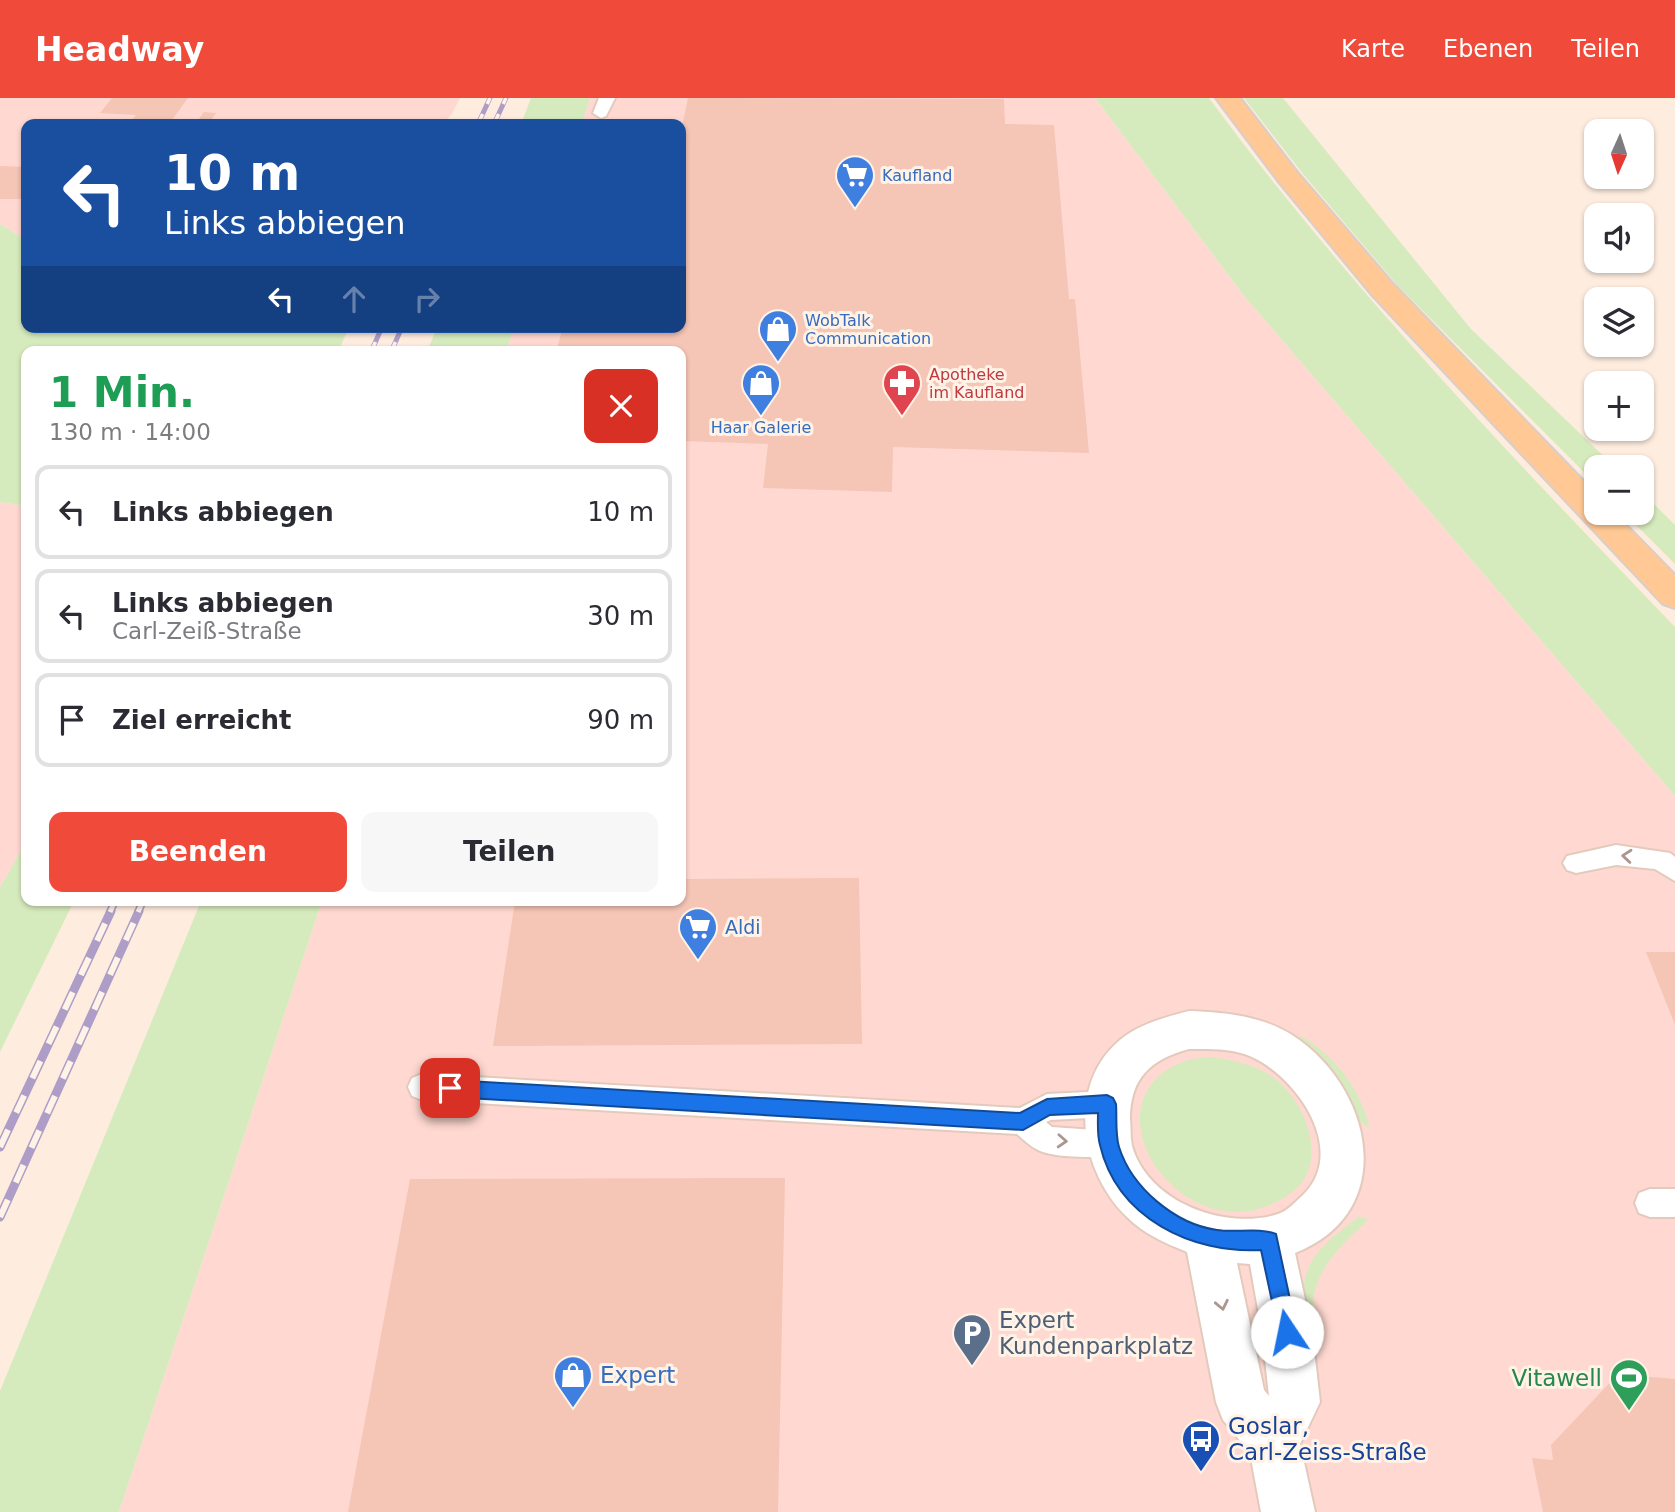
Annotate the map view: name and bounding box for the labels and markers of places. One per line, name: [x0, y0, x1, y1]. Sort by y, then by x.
supermarket icon: Kaufland: [834, 154, 876, 209]
place label: Kaufland: [882, 166, 952, 185]
shop icon: WobTalk Communication: [757, 308, 799, 363]
place label: WobTalk Communication: [805, 311, 931, 348]
shop icon: Haar Galerie: [740, 362, 782, 417]
pharmacy icon: Apotheke im Kaufland: [881, 362, 923, 417]
place label: Apotheke im Kaufland: [929, 365, 1024, 402]
place label: Haar Galerie: [711, 418, 811, 437]
supermarket icon: Aldi: [677, 906, 719, 961]
place label: Aldi: [725, 916, 761, 938]
pin: [420, 1058, 480, 1118]
place label: Expert Kundenparkplatz: [999, 1307, 1193, 1359]
parking icon: Expert Kundenparkplatz: [951, 1312, 993, 1367]
shop icon: Expert: [552, 1354, 594, 1409]
sports icon: Vitawell: [1608, 1357, 1650, 1412]
place label: Expert: [600, 1362, 675, 1388]
place label: Vitawell: [1512, 1365, 1602, 1391]
place label: Goslar, Carl-Zeiss-Straße: [1228, 1413, 1427, 1465]
bus stop icon: Goslar, Carl-Zeiss-Straße: [1180, 1418, 1222, 1473]

